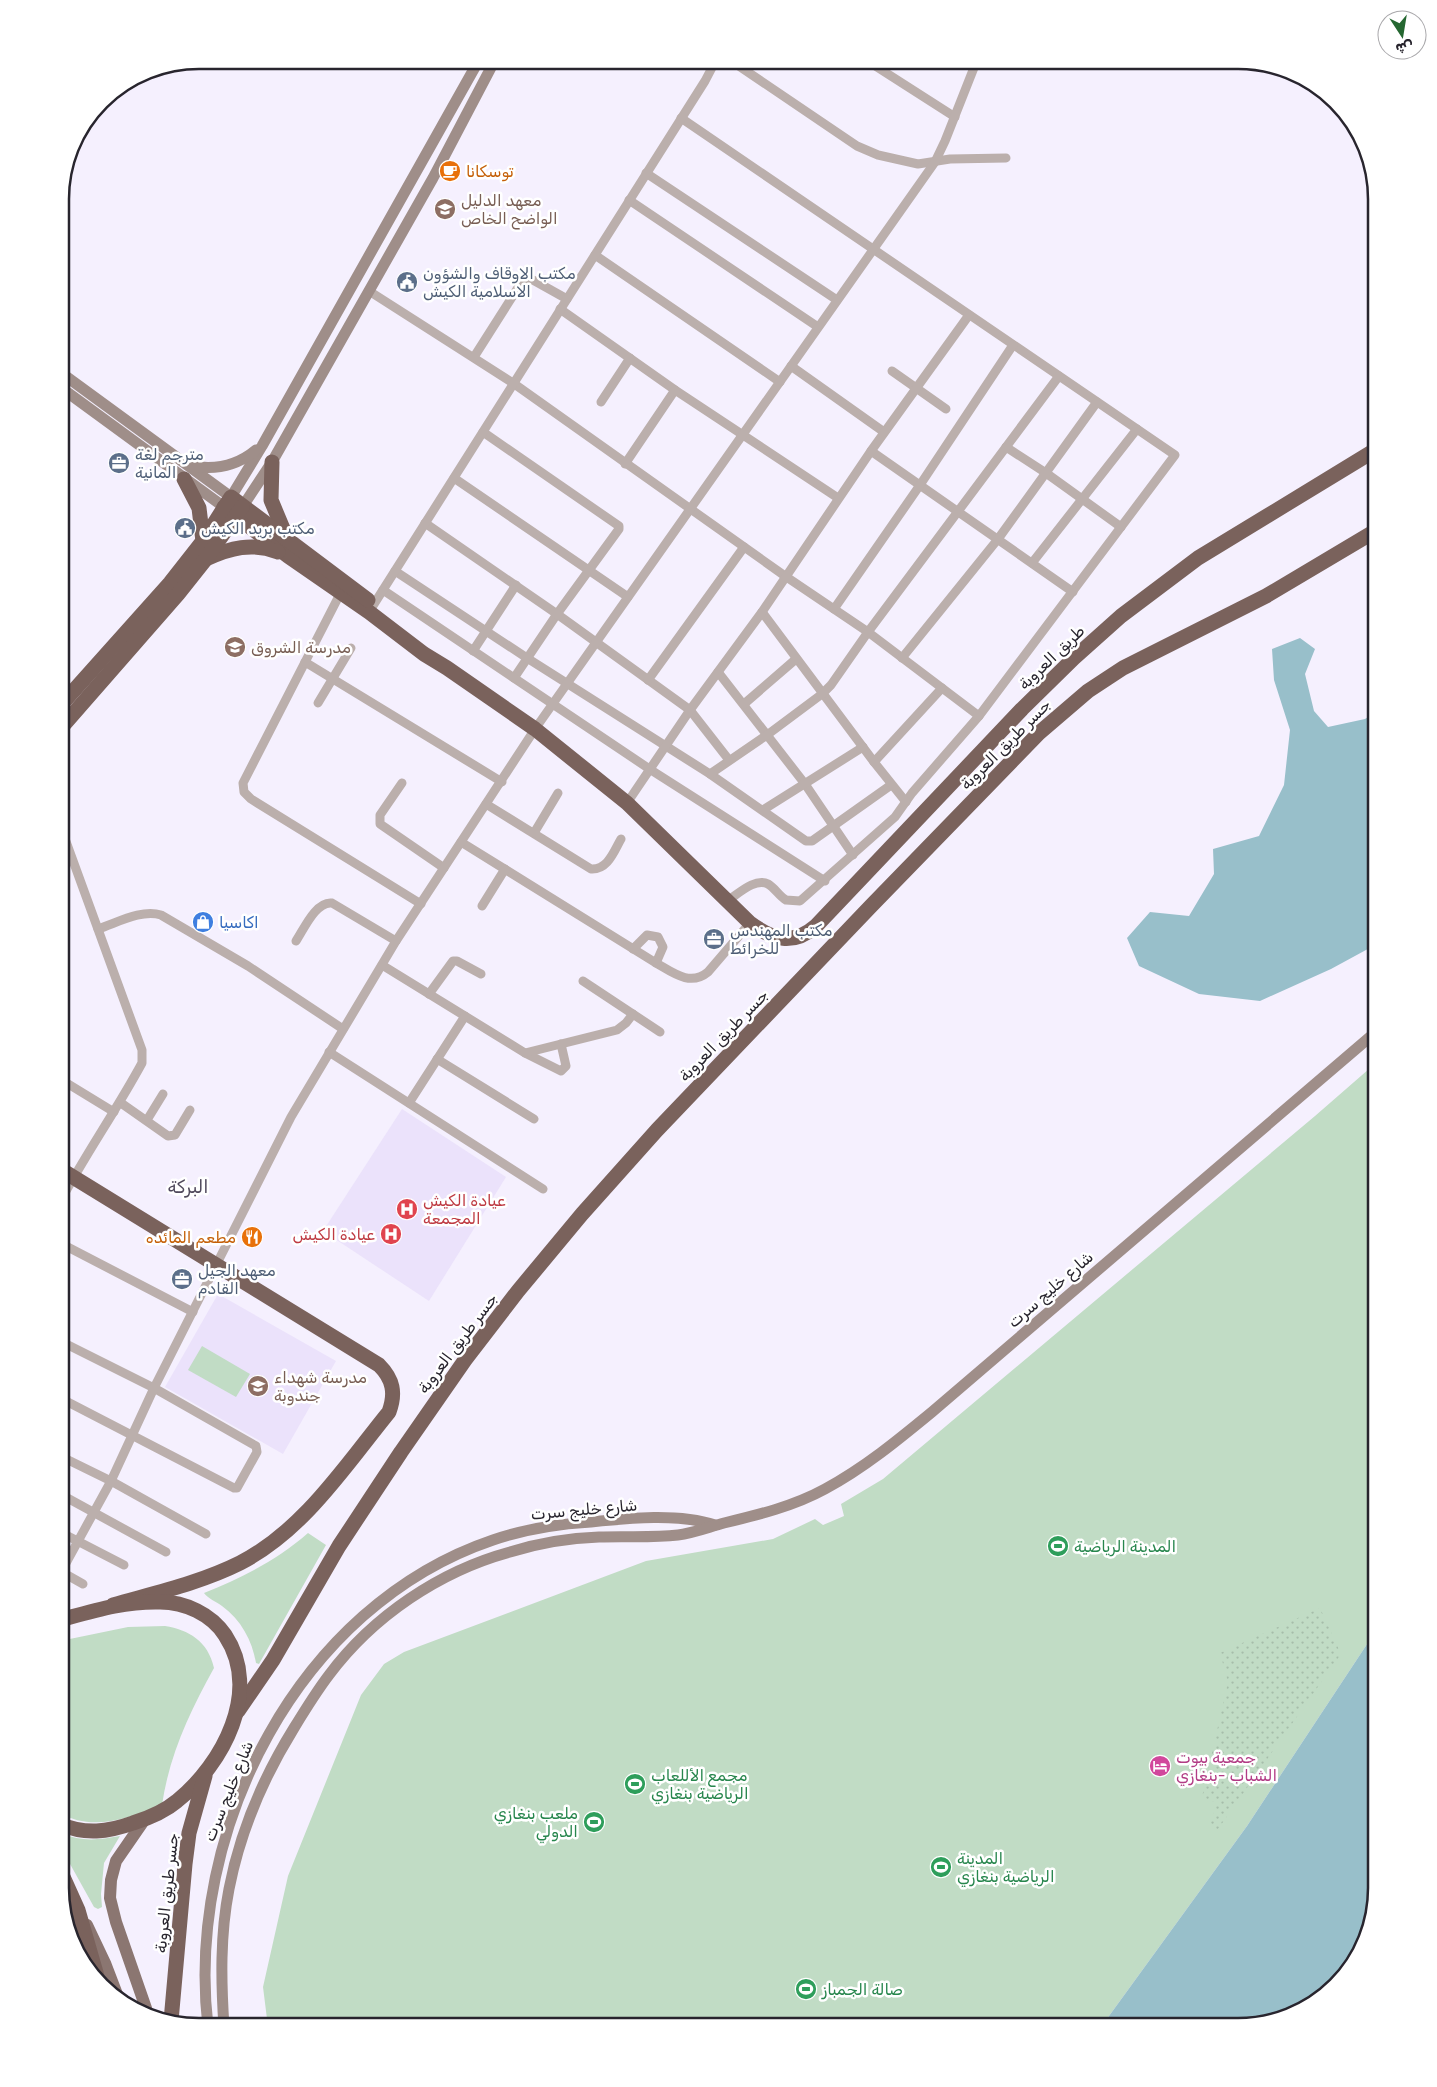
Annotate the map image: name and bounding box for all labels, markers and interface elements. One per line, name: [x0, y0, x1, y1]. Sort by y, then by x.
north arrow: [1377, 10, 1427, 60]
text: ش: [1394, 37, 1415, 57]
cafe icon: توسكانا: [438, 159, 462, 183]
place label: توسكانا: [466, 162, 514, 182]
place label: معهد الدليل الواضح الخاص: [461, 191, 558, 230]
school or university icon: معهد الدليل الواضح الخاص: [433, 197, 457, 221]
place label: مكتب الاوقاف والشؤون الاسلامية الكيش: [423, 264, 576, 301]
public building icon: مكتب الاوقاف والشؤون الاسلامية الكيش: [395, 270, 419, 294]
place label: مترجم لغة المانية: [135, 445, 204, 482]
office icon: مترجم لغة المانية: [107, 451, 131, 475]
public building icon: مكتب بريد الكيش: [173, 516, 197, 540]
place label: مكتب بريد الكيش: [201, 519, 315, 539]
street label: طريق العروبة: [1014, 621, 1089, 694]
school or university icon: مدرسة الشروق: [223, 635, 247, 659]
place label: مدرسة الشروق: [251, 638, 351, 658]
street label: جسر طريق العروبة: [956, 695, 1055, 794]
shop icon: اكاسيا: [191, 910, 215, 934]
place label: اكاسيا: [219, 913, 259, 932]
place label: مكتب المهندس للخرائط: [730, 921, 833, 959]
office icon: مكتب المهندس للخرائط: [702, 927, 726, 951]
street label: جسر طريق العروبة: [675, 985, 773, 1086]
district label: البركة: [167, 1176, 209, 1198]
place label: عيادة الكيش المجمعة: [423, 1191, 506, 1228]
hospital icon: عيادة الكيش المجمعة: [395, 1197, 419, 1221]
hospital icon: عيادة الكيش: [379, 1222, 403, 1246]
restaurant icon: مطعم المائده: [240, 1225, 264, 1249]
place label: عيادة الكيش: [292, 1225, 375, 1244]
place label: مطعم المائده: [146, 1228, 236, 1248]
street label: شارع خليج سرت: [1004, 1247, 1098, 1333]
place label: معهد الجيل القادم: [198, 1261, 276, 1299]
office icon: معهد الجيل القادم: [170, 1267, 194, 1291]
street label: جسر طريق العروبة: [414, 1290, 502, 1398]
place label: مدرسة شهداء جندوبة: [274, 1368, 367, 1406]
school or university icon: مدرسة شهداء جندوبة: [246, 1374, 270, 1398]
street label: شارع خليج سرت: [530, 1495, 638, 1526]
sports icon: المدينة الرياضية: [1046, 1534, 1070, 1558]
place label: المدينة الرياضية: [1074, 1537, 1176, 1557]
street label: شارع خليج سرت: [200, 1738, 259, 1845]
place label: جمعية بيوت الشباب -بنغازي: [1176, 1748, 1277, 1787]
hotel icon: جمعية بيوت الشباب -بنغازي: [1148, 1754, 1172, 1778]
place label: مجمع الأللعاب الرياضية بنغازي: [651, 1766, 749, 1805]
sports icon: مجمع الأللعاب الرياضية بنغازي: [623, 1772, 647, 1796]
place label: ملعب بنغازي الدولي: [494, 1804, 578, 1844]
sports icon: ملعب بنغازي الدولي: [582, 1810, 606, 1834]
street label: جسر طريق العروبة: [151, 1832, 183, 1954]
place label: المدينة الرياضية بنغازي: [957, 1849, 1055, 1888]
sports icon: المدينة الرياضية بنغازي: [929, 1855, 953, 1879]
sports icon: صالة الجمباز: [794, 1977, 818, 2001]
place label: صالة الجمباز: [821, 1980, 903, 2000]

